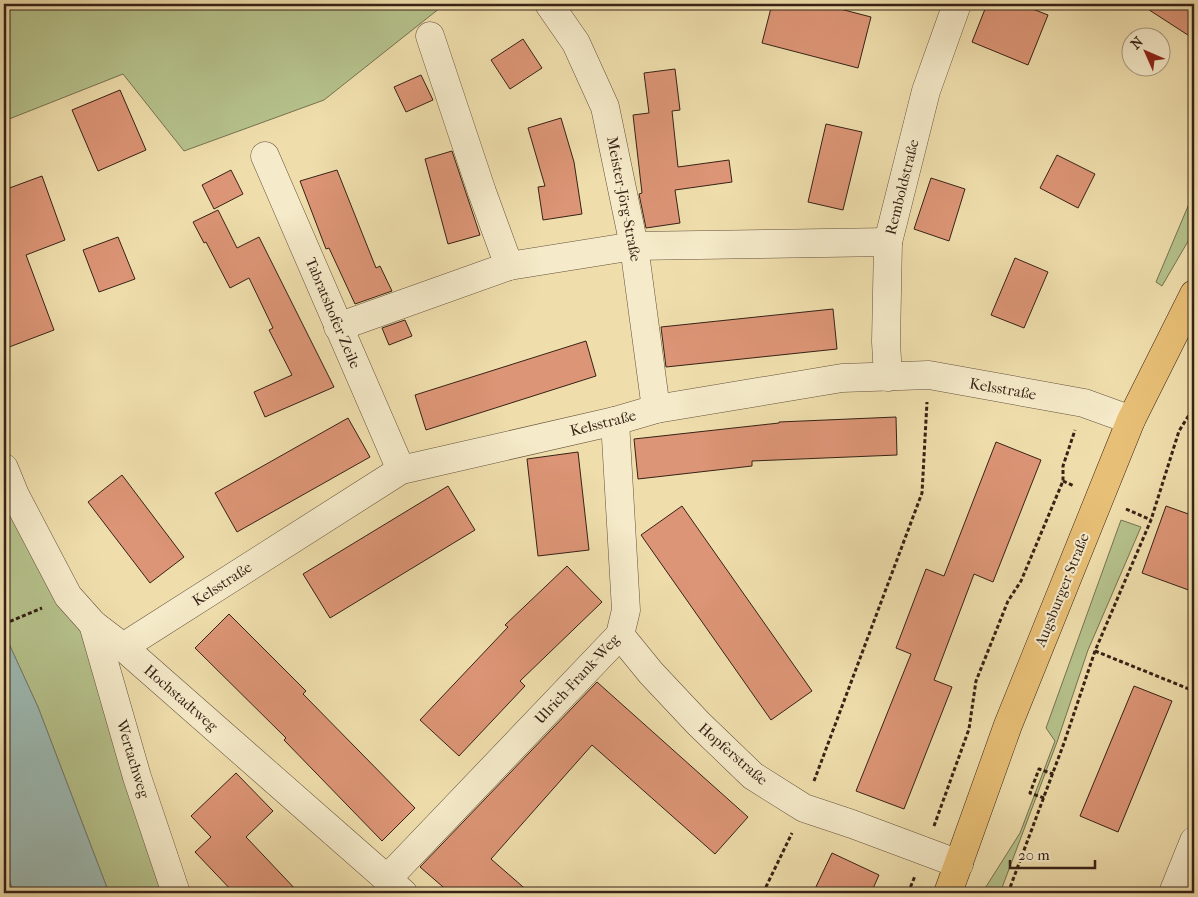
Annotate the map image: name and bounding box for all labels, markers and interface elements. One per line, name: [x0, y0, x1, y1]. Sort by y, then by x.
north arrow: [1120, 28, 1170, 78]
text: N: [1127, 33, 1147, 53]
street label: Meister-Jörg-Straße: [603, 135, 645, 264]
street label: Remboldstraße: [881, 137, 923, 237]
street label: Tabratshofer Zeile: [302, 255, 365, 372]
street label: Kelsstraße: [968, 374, 1038, 404]
street label: Kelsstraße: [568, 406, 639, 440]
street label: Augsburger Straße: [1031, 530, 1093, 651]
street label: Kelsstraße: [189, 558, 256, 610]
street label: Ulrich-Frank-Weg: [531, 630, 624, 728]
street label: Hochstadtweg: [140, 661, 222, 736]
street label: Wertachweg: [112, 717, 154, 801]
street label: Hopferstraße: [695, 719, 772, 789]
scale bar: [1010, 837, 1096, 869]
text: 20 m: [1018, 846, 1050, 864]

